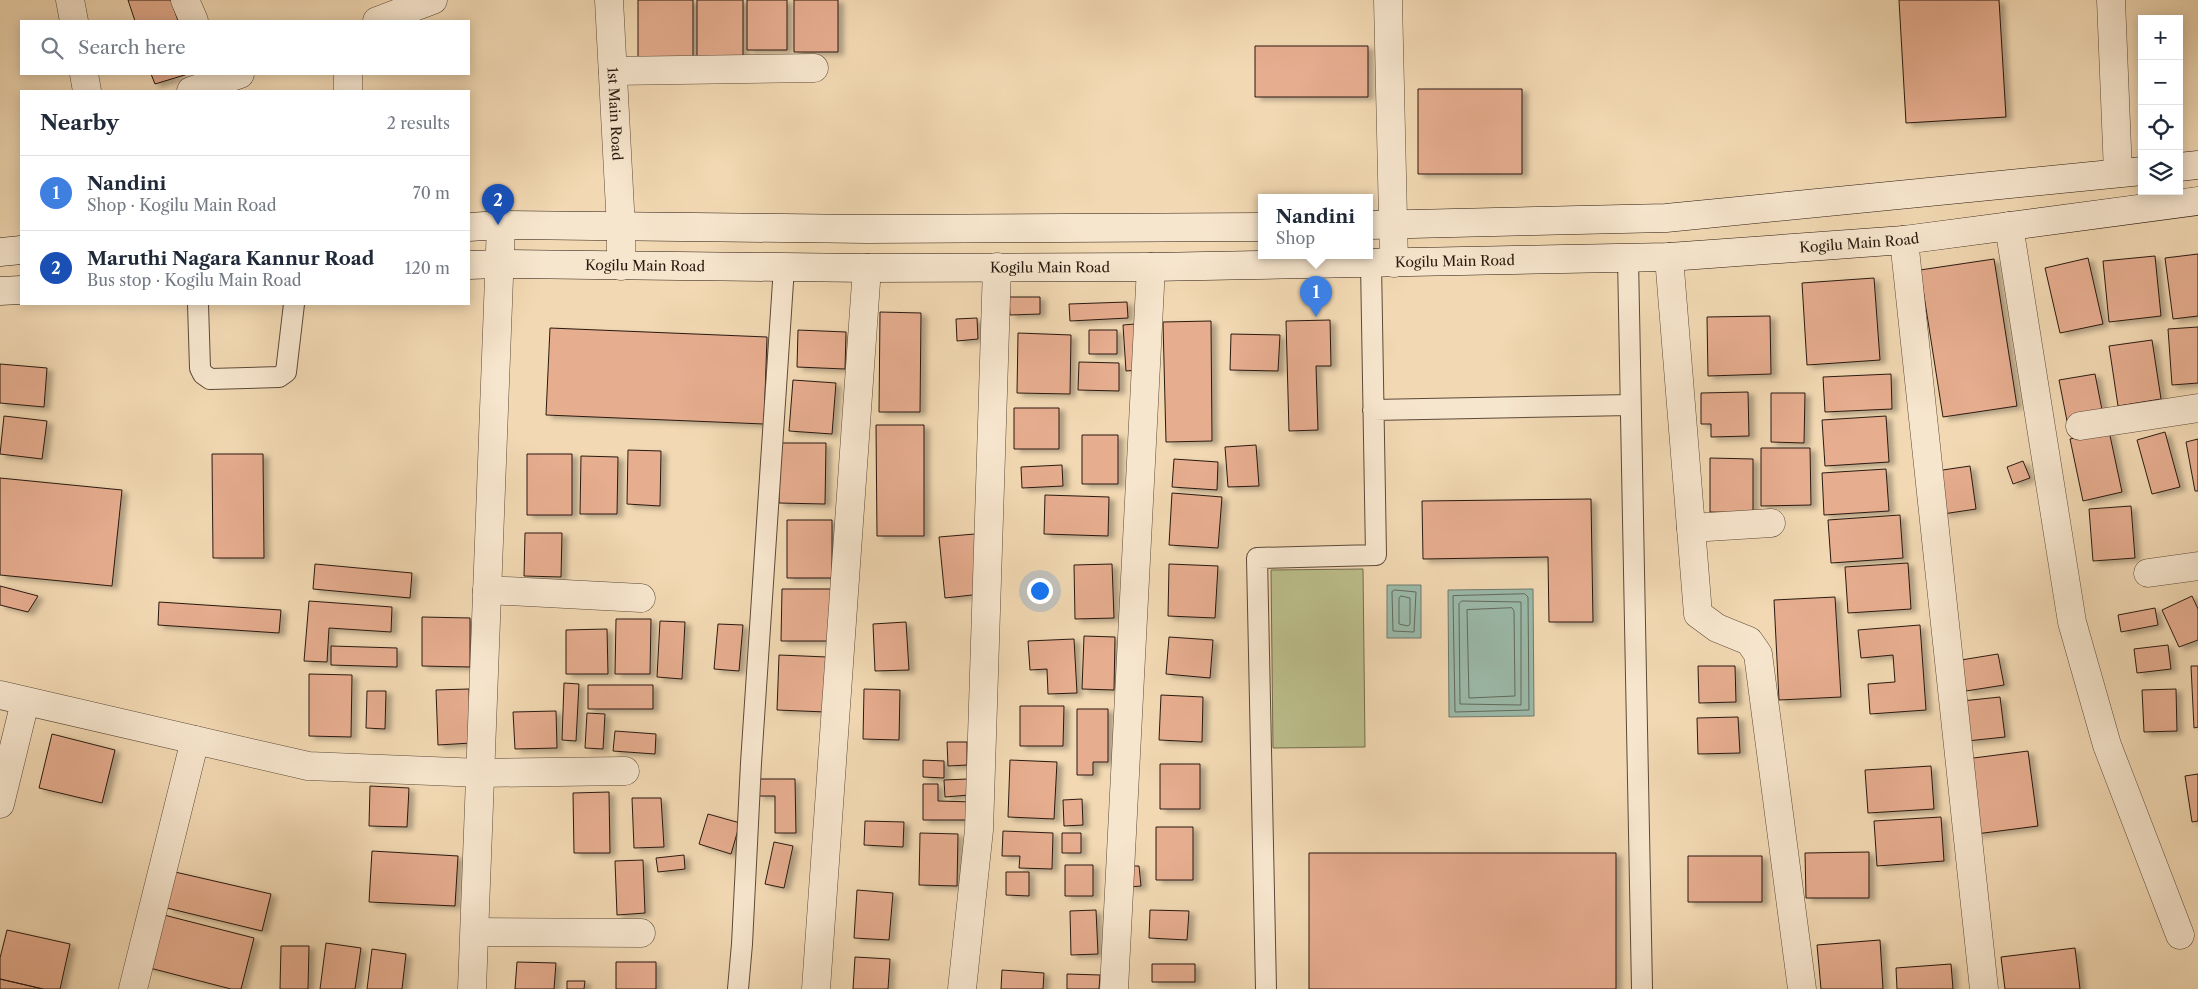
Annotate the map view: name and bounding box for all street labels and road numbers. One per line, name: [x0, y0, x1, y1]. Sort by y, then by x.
street label: 1st Main Road: [604, 67, 626, 161]
street label: Kogilu Main Road: [1799, 229, 1921, 257]
street label: Kogilu Main Road: [1395, 251, 1516, 271]
street label: Kogilu Main Road: [585, 256, 706, 275]
street label: Kogilu Main Road: [990, 258, 1110, 277]

